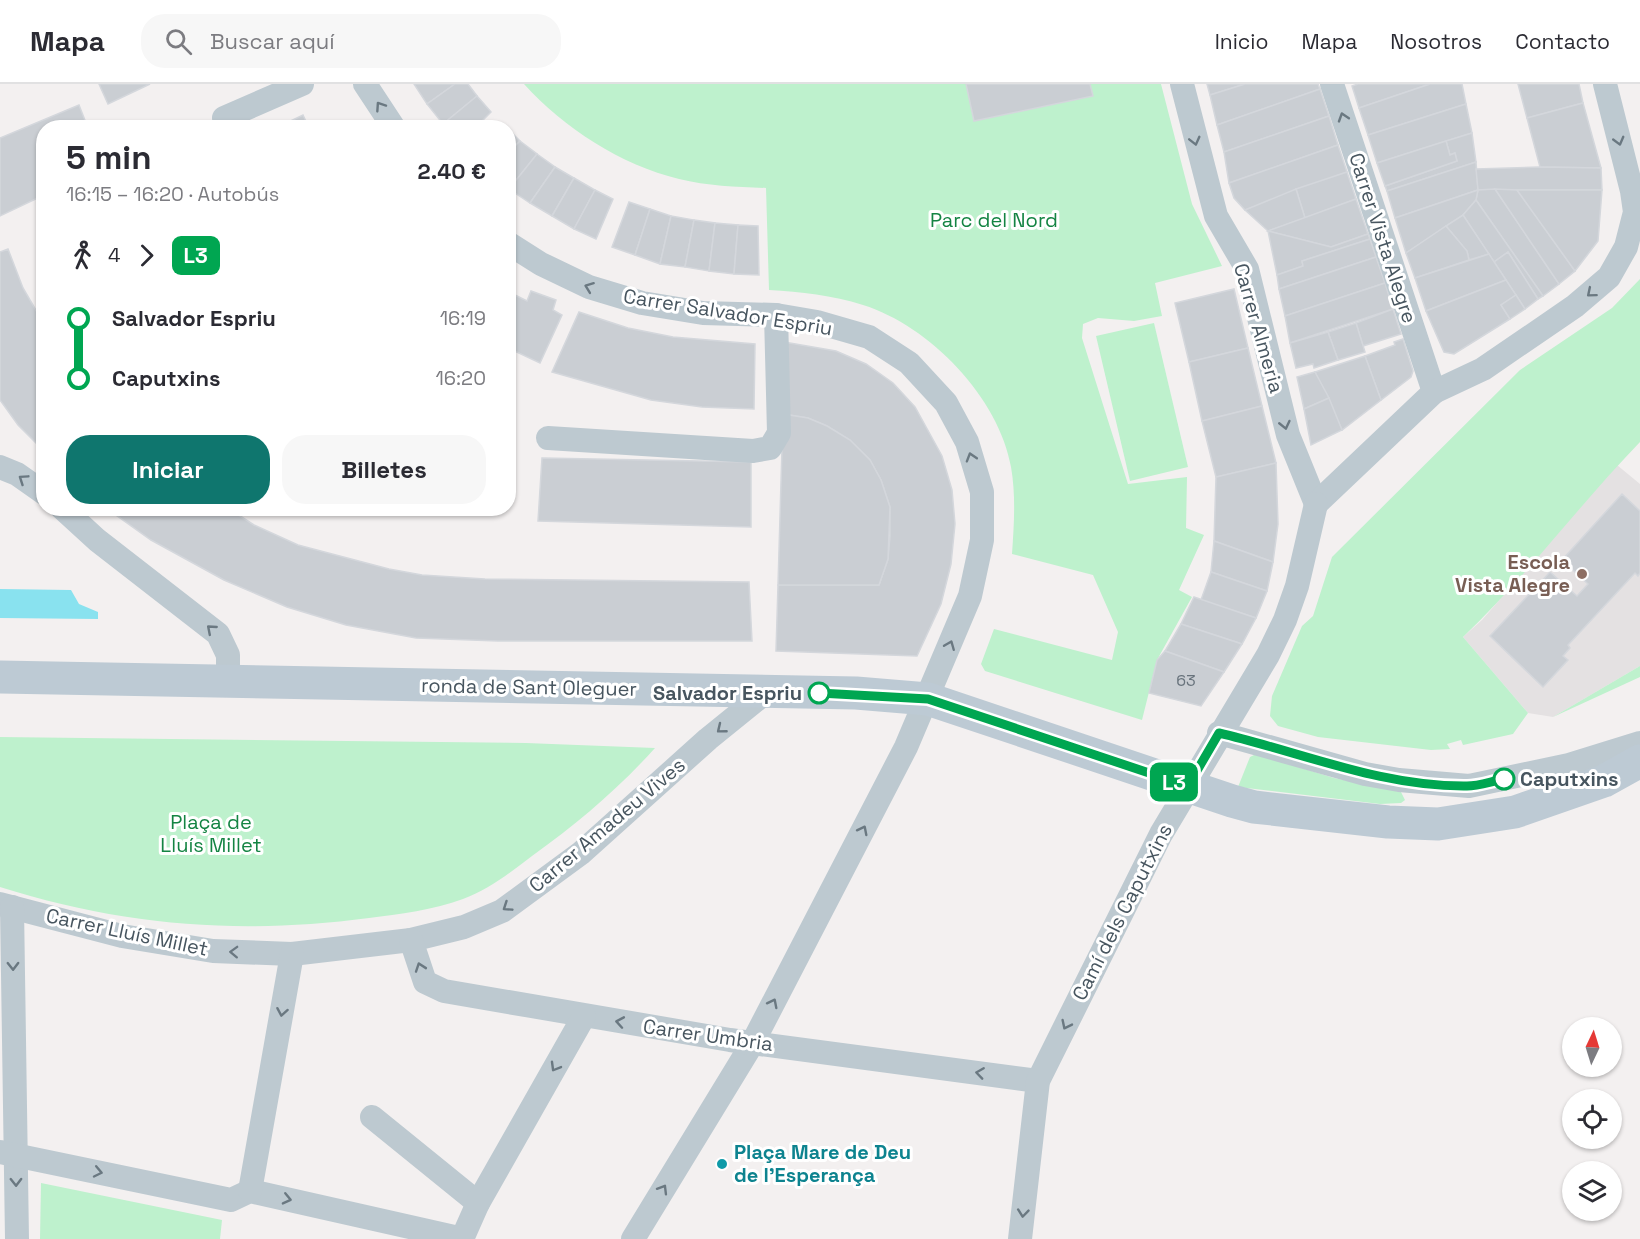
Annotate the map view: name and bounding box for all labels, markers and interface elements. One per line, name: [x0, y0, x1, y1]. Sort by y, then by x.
search box: [141, 14, 561, 68]
text: Mapa: [30, 23, 105, 59]
icon: search: [162, 25, 195, 58]
text: Buscar aquí: [210, 27, 335, 55]
text: Inicio: [1215, 28, 1269, 55]
text: Mapa: [1302, 28, 1357, 55]
text: Nosotros: [1390, 28, 1482, 55]
text: Contacto: [1515, 28, 1610, 55]
one-way arrow: [376, 101, 387, 112]
one-way arrow: [1338, 112, 1350, 123]
one-way arrow: [1612, 135, 1625, 145]
one-way arrow: [1188, 136, 1201, 146]
text: 5 min: [66, 137, 151, 179]
street label: Carrer Vista Alegre: [1343, 150, 1423, 326]
text: 2.40 €: [418, 157, 486, 185]
text: 16:15 – 16:20 · Autobús: [66, 181, 279, 207]
park label: Parc del Nord: [930, 207, 1058, 233]
icon: walk: [66, 239, 99, 272]
icon: forward: [130, 239, 163, 272]
text: 4: [108, 242, 121, 268]
text: L3: [184, 242, 208, 269]
street label: Carrer Almeria: [1228, 260, 1290, 396]
one-way arrow: [585, 281, 595, 294]
street label: Carrer Salvador Espriu: [622, 283, 834, 341]
one-way arrow: [1587, 285, 1598, 296]
text: Salvador Espriu: [112, 304, 276, 332]
text: 16:19: [440, 305, 486, 331]
text: Caputxins: [112, 364, 220, 392]
text: 16:20: [435, 365, 486, 391]
one-way arrow: [1278, 420, 1291, 430]
button: Iniciar: [66, 435, 270, 504]
button: Billetes: [282, 435, 486, 504]
one-way arrow: [966, 452, 978, 463]
one-way arrow: [18, 475, 29, 486]
place label: Escola Vista Alegre: [1455, 549, 1570, 598]
marker: Escola Vista Alegre: [1575, 567, 1589, 581]
one-way arrow: [207, 625, 218, 636]
one-way arrow: [943, 640, 955, 651]
house number: 63: [1176, 670, 1196, 691]
street label: ronda de Sant Oleguer: [421, 672, 637, 702]
place label: Salvador Espriu: [653, 680, 802, 706]
marker: Salvador Espriu: [808, 682, 830, 704]
one-way arrow: [716, 721, 727, 732]
street label: Carrer Amadeu Vives: [523, 752, 691, 898]
line badge: L3: [1147, 762, 1201, 802]
place label: Caputxins: [1520, 766, 1619, 792]
marker: Caputxins: [1493, 768, 1515, 790]
text: L3: [1162, 769, 1186, 796]
park label: Plaça de Lluís Millet: [160, 809, 262, 858]
street label: Camí dels Caputxins: [1066, 819, 1178, 1005]
one-way arrow: [856, 826, 867, 836]
one-way arrow: [502, 900, 513, 911]
street label: Carrer Lluís Millet: [44, 902, 210, 962]
one-way arrow: [229, 946, 238, 958]
one-way arrow: [7, 961, 19, 970]
one-way arrow: [414, 962, 427, 973]
one-way arrow: [766, 999, 777, 1009]
one-way arrow: [276, 1007, 289, 1017]
street label: Carrer Umbria: [641, 1013, 775, 1057]
one-way arrow: [616, 1016, 626, 1029]
north arrow: [1562, 1017, 1622, 1077]
map controls: [1562, 1017, 1622, 1221]
one-way arrow: [1061, 1019, 1073, 1030]
one-way arrow: [551, 1060, 563, 1071]
one-way arrow: [975, 1068, 984, 1080]
button: locate: [1562, 1089, 1622, 1149]
place label: Plaça Mare de Deu de l'Esperança: [734, 1139, 911, 1188]
marker: Plaça Mare de Deu de l'Esperança: [715, 1157, 729, 1171]
button: layers: [1562, 1161, 1622, 1221]
one-way arrow: [93, 1165, 103, 1178]
one-way arrow: [9, 1177, 22, 1186]
one-way arrow: [655, 1185, 667, 1195]
one-way arrow: [281, 1192, 291, 1205]
one-way arrow: [1017, 1208, 1030, 1217]

